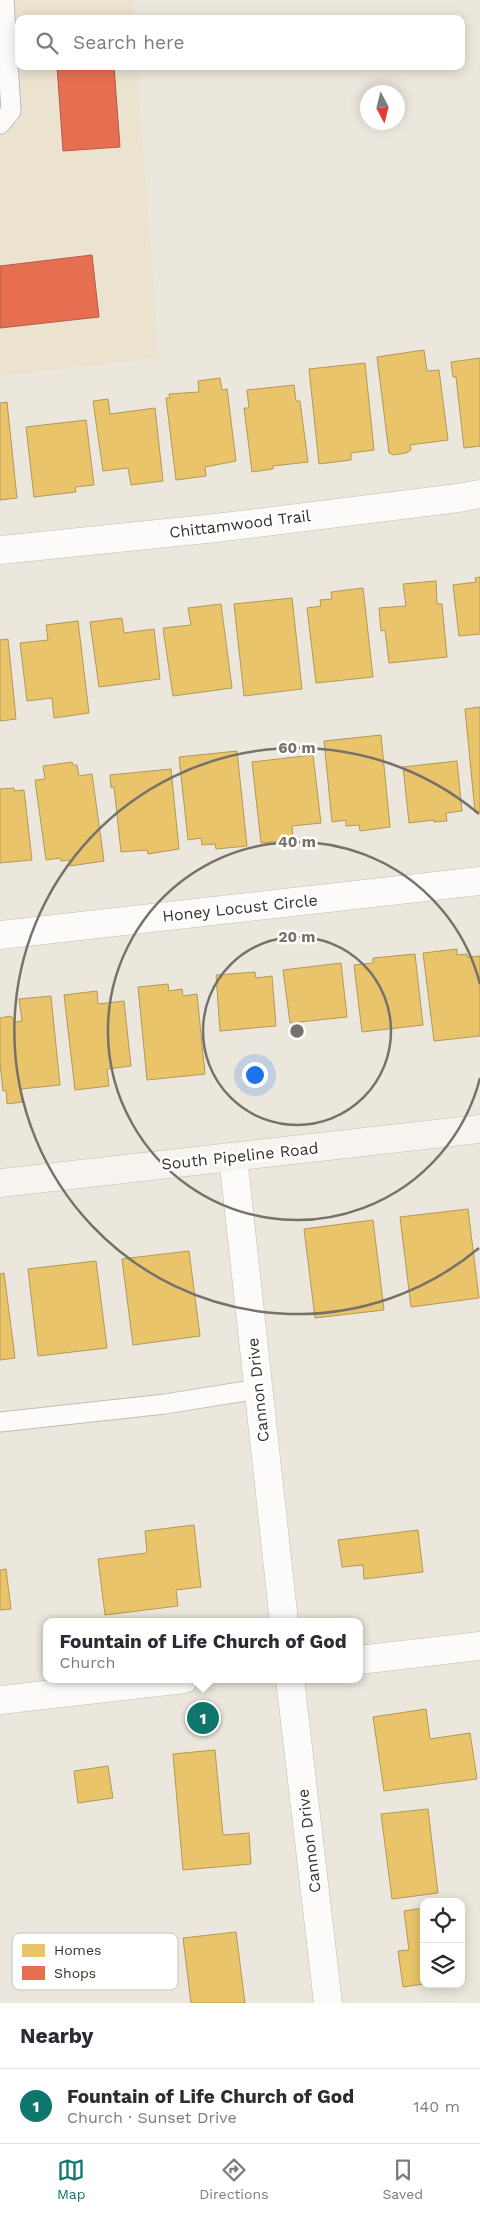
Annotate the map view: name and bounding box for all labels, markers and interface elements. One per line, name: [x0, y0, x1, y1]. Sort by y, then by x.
search box: [15, 15, 465, 70]
icon: search: [33, 29, 61, 57]
text: Search here: [73, 31, 184, 54]
north arrow: [360, 85, 405, 130]
street label: Chittamwood Trail: [168, 506, 312, 542]
text: 60 m: [278, 739, 316, 757]
text: 40 m: [278, 833, 316, 851]
street label: Honey Locust Circle: [161, 890, 319, 926]
text: 20 m: [278, 928, 316, 946]
centre of rings: [288, 1022, 306, 1040]
your location: [242, 1062, 268, 1088]
street label: South Pipeline Road: [161, 1138, 319, 1174]
street label: Cannon Drive: [243, 1337, 273, 1443]
popup: [43, 1618, 363, 1683]
text: Fountain of Life Church of God: [59, 1630, 347, 1653]
text: Church: [59, 1653, 115, 1672]
pin: 1: [187, 1699, 219, 1737]
street label: Cannon Drive: [293, 1788, 325, 1894]
map controls: [420, 1898, 465, 1988]
button: locate: [420, 1898, 465, 1943]
legend: [12, 1933, 178, 1990]
text: Homes: [54, 1942, 101, 1958]
button: layers: [420, 1943, 465, 1988]
text: Shops: [54, 1965, 96, 1981]
text: Nearby: [20, 2023, 93, 2048]
text: Fountain of Life Church of God: [67, 2085, 354, 2108]
text: 1: [33, 2097, 39, 2116]
text: 140 m: [413, 2097, 460, 2116]
text: Church · Sunset Drive: [67, 2108, 237, 2127]
tab: Map: [57, 2156, 86, 2202]
tab: Directions: [199, 2156, 269, 2202]
tab: Saved: [382, 2156, 423, 2202]

